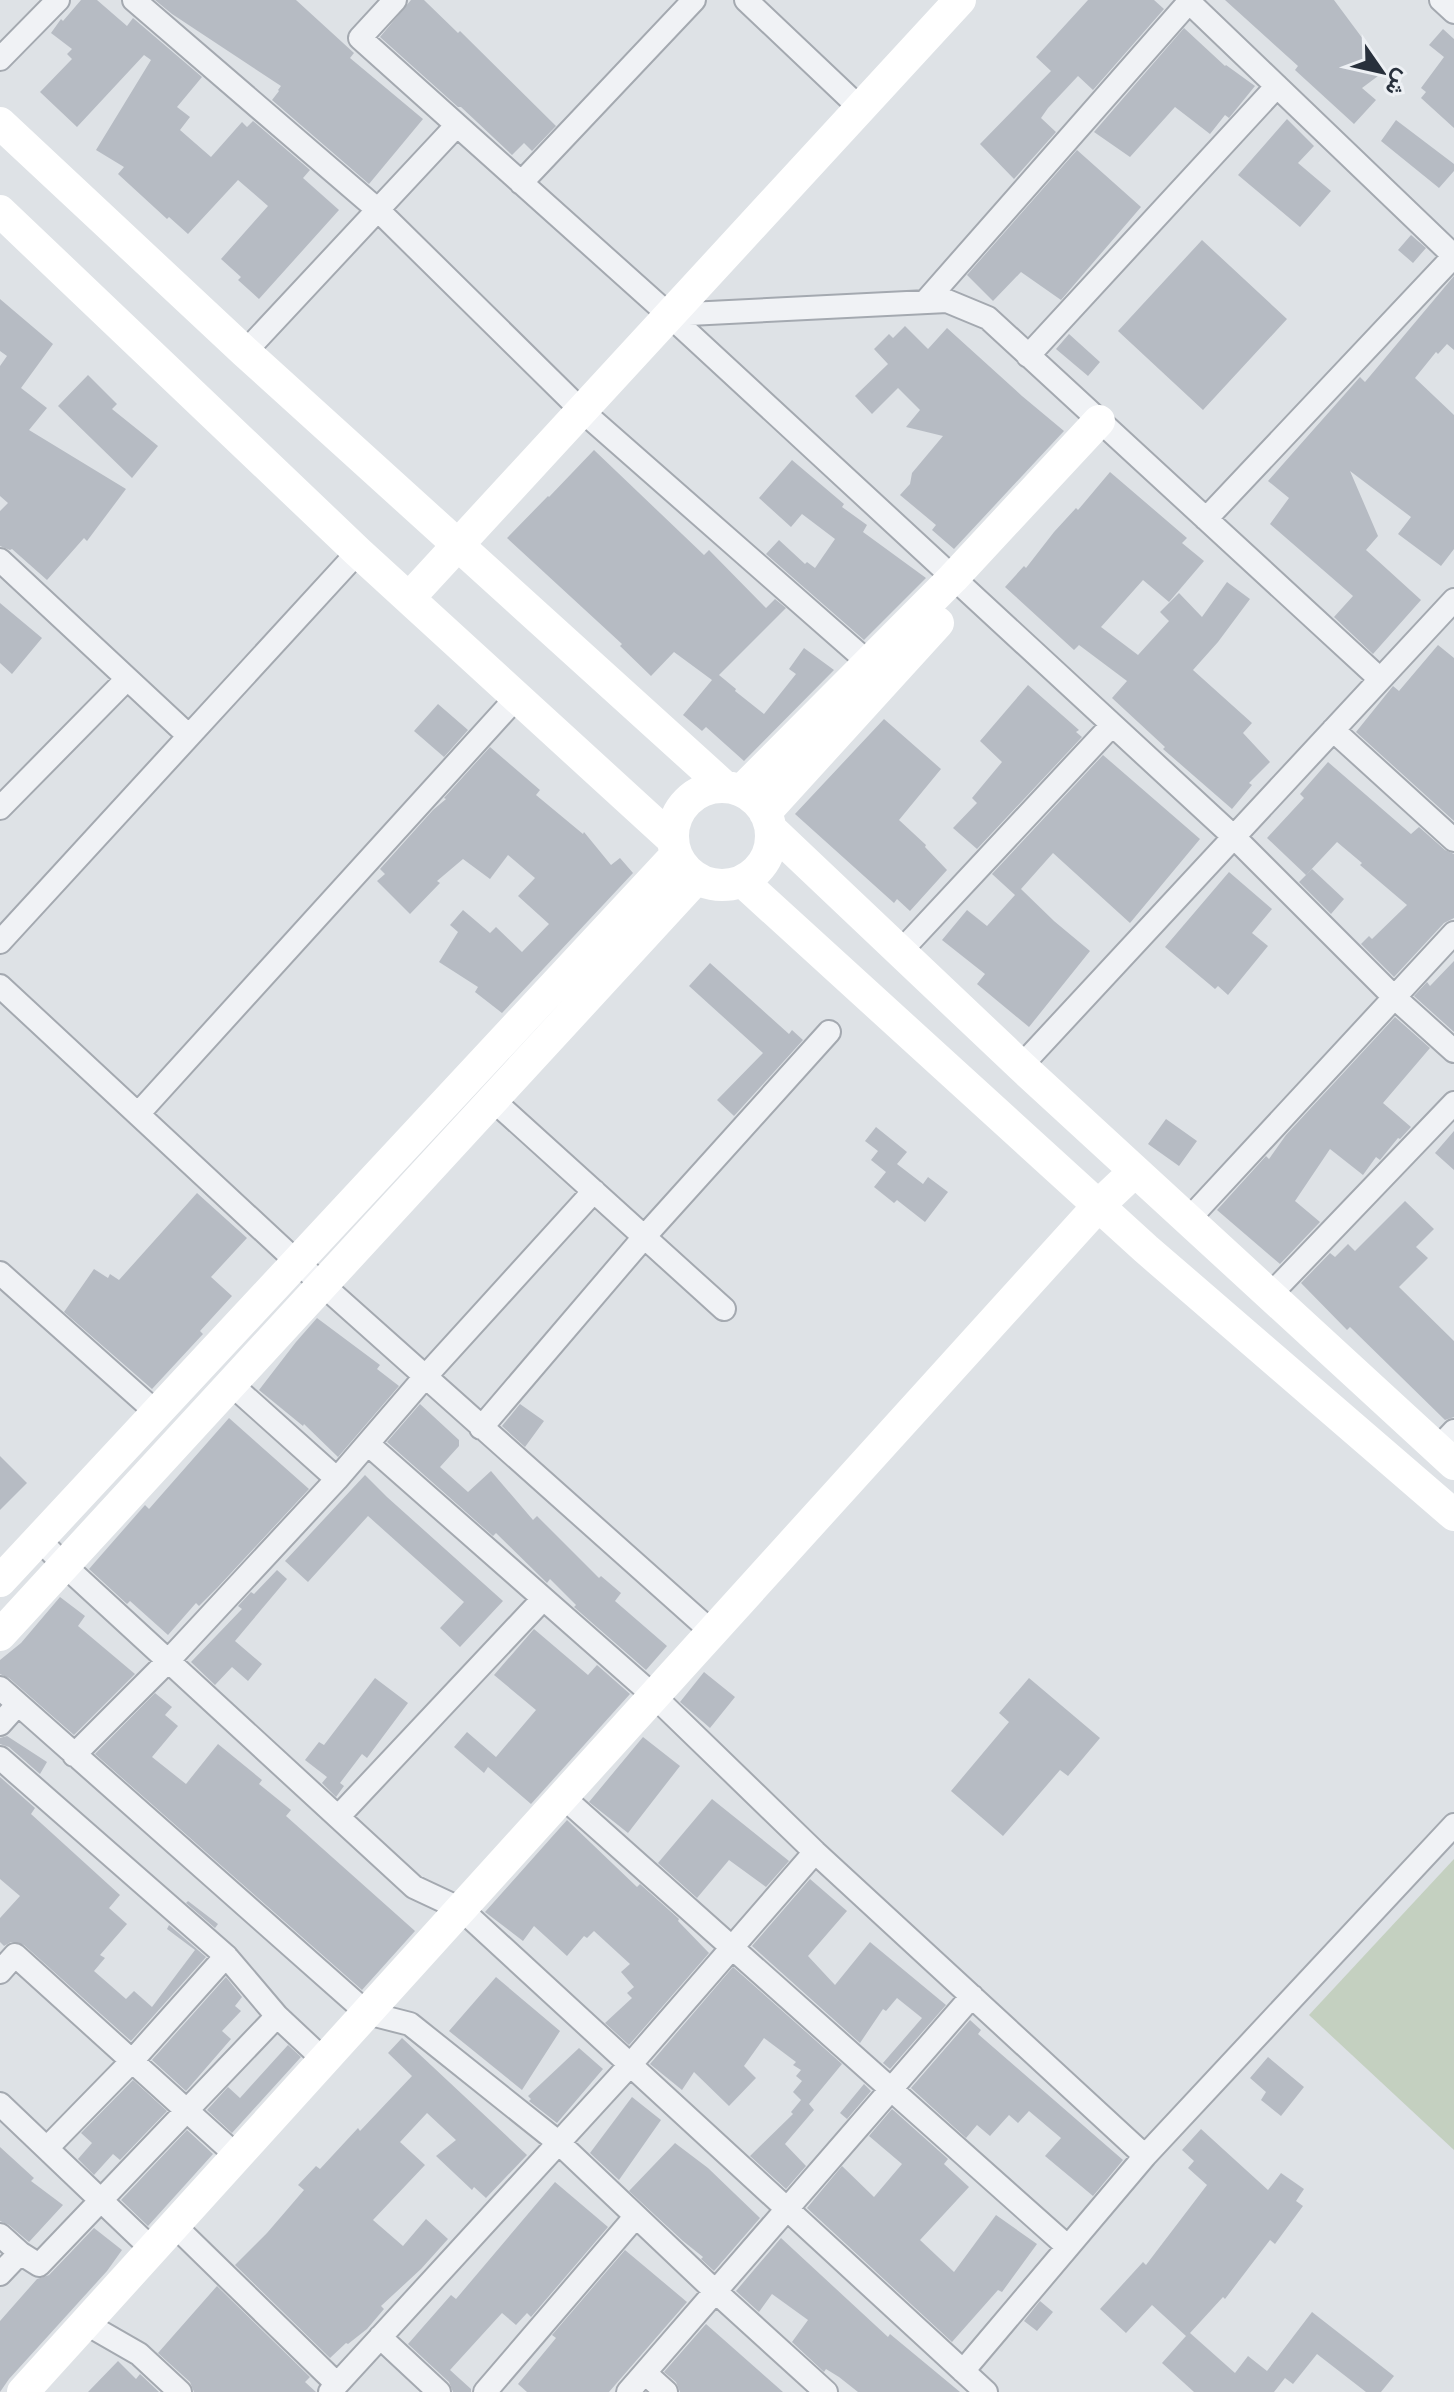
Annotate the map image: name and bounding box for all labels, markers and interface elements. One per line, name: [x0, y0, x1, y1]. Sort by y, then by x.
north arrow: [1342, 32, 1422, 112]
text: ش: [1380, 64, 1418, 102]

